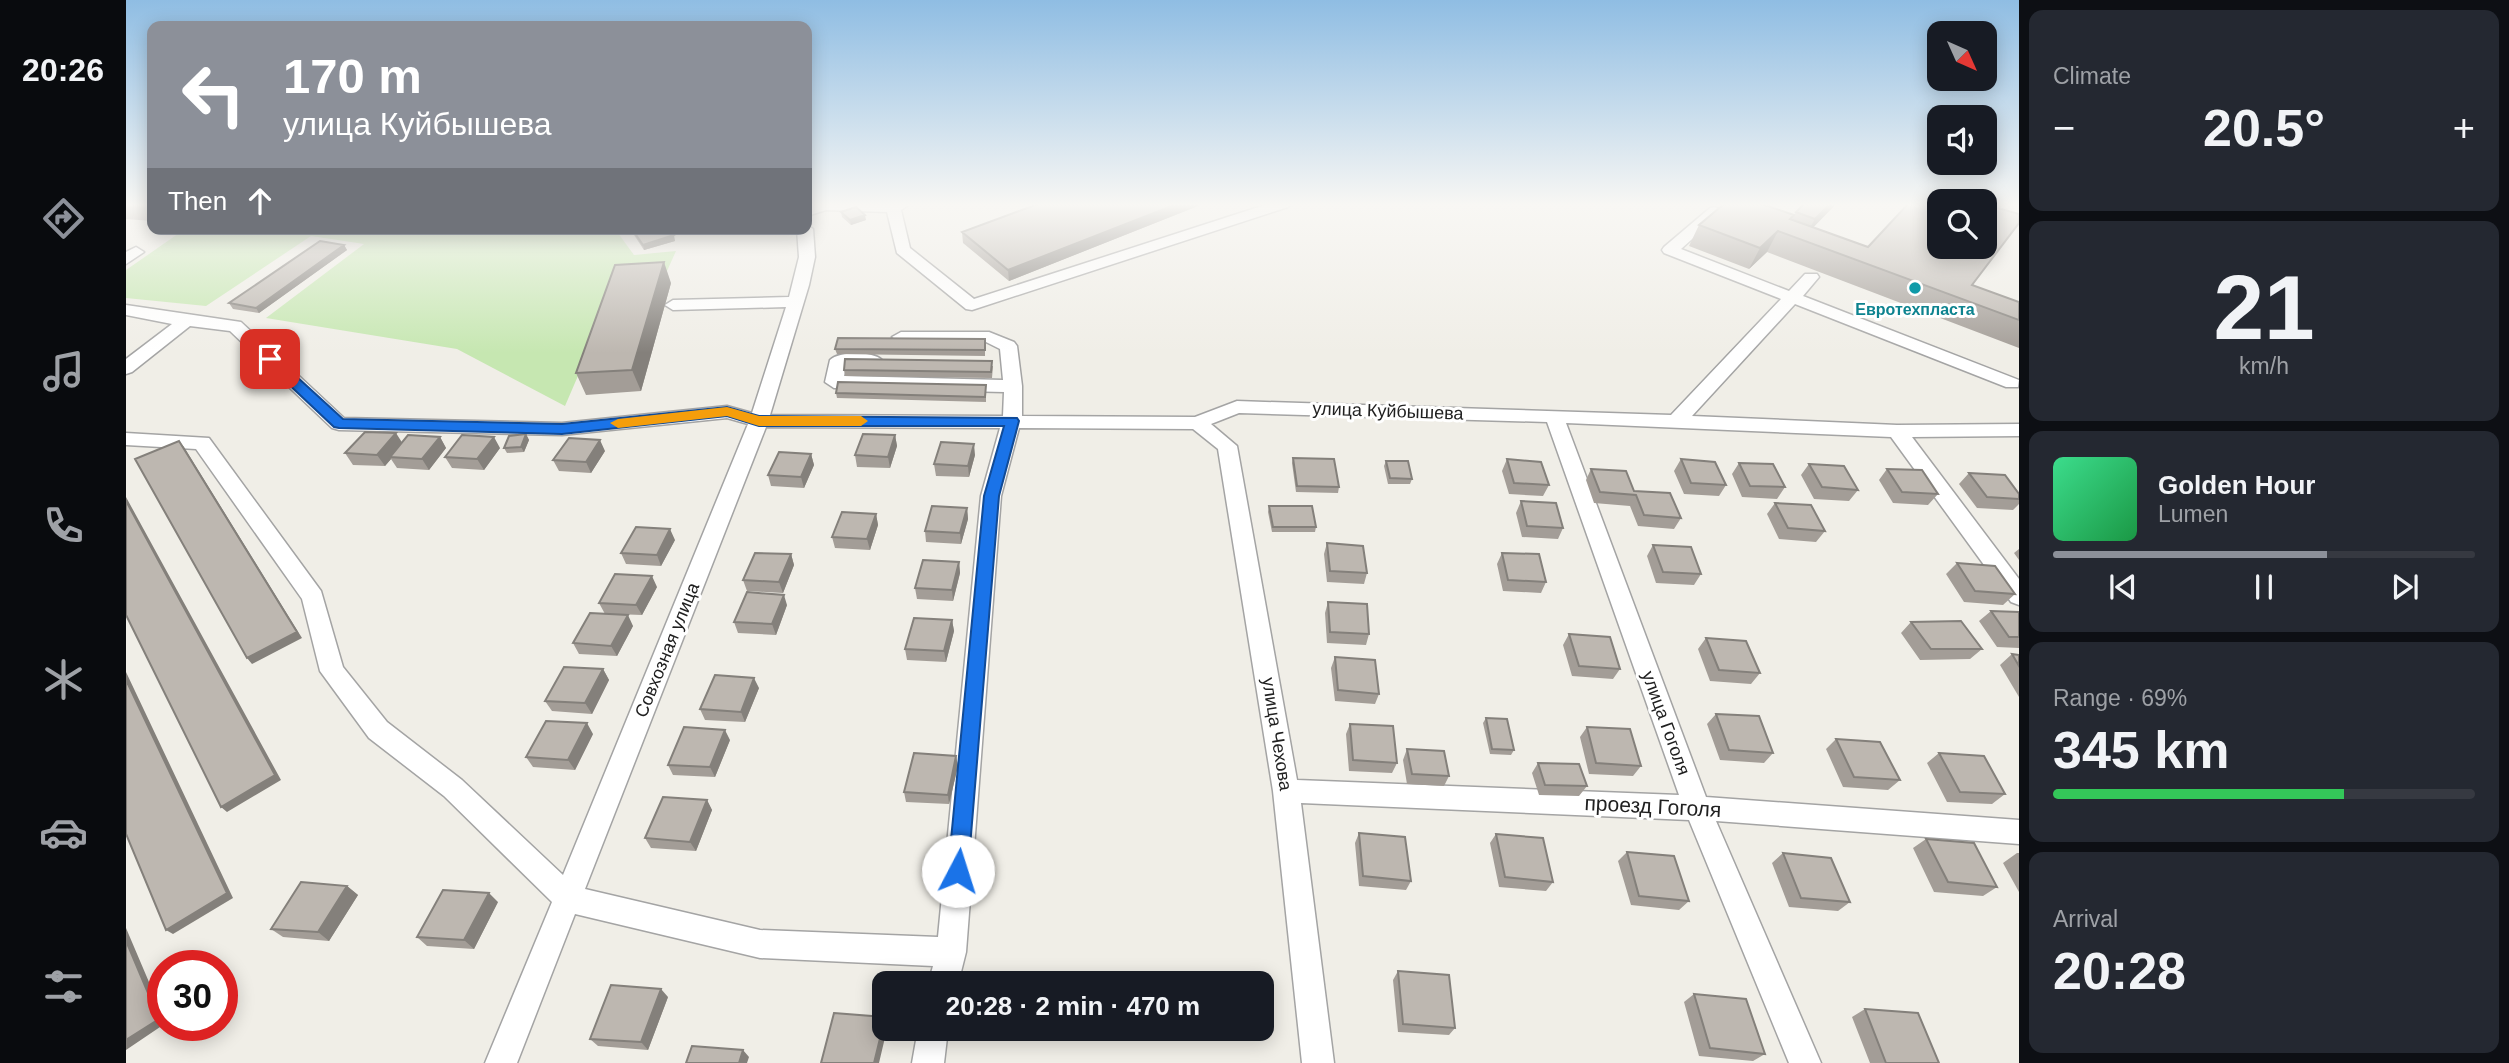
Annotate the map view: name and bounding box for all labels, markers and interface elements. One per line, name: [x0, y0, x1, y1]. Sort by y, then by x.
north arrow: [1927, 21, 1997, 91]
map controls: [1927, 21, 1997, 259]
icon: left: [168, 49, 259, 140]
text: 170 m: [283, 49, 422, 103]
text: 20:26: [22, 52, 104, 88]
text: Climate: [2053, 63, 2131, 89]
text: 20.5°: [2203, 99, 2325, 157]
button: sound: [1927, 105, 1997, 175]
text: улица Куйбышева: [283, 106, 552, 142]
text: −: [2053, 107, 2075, 149]
text: +: [2453, 107, 2475, 149]
icon: ahead: [241, 182, 279, 220]
text: Then: [168, 186, 227, 216]
button: search: [1927, 189, 1997, 259]
icon: directions: [39, 194, 88, 243]
text: 21: [2213, 257, 2315, 358]
marker: Евротехпласта: [1907, 280, 1923, 296]
place label: Евротехпласта: [1855, 301, 1975, 318]
pin: [240, 329, 300, 389]
icon: arrive: [251, 340, 289, 378]
icon: music: [39, 347, 88, 396]
text: km/h: [2239, 353, 2289, 379]
street label: улица Куйбышева: [1312, 398, 1465, 424]
text: Golden Hour: [2158, 470, 2315, 500]
icon: phone: [39, 501, 88, 550]
text: Lumen: [2158, 501, 2228, 527]
icon: previous: [2104, 568, 2142, 606]
icon: pause: [2245, 568, 2283, 606]
icon: next: [2386, 568, 2424, 606]
street label: Совхозная улица: [631, 579, 704, 720]
icon: climate: [39, 655, 88, 704]
street label: улица Гоголя: [1638, 668, 1694, 778]
street label: улица Чехова: [1258, 676, 1296, 793]
text: Range · 69%: [2053, 685, 2187, 711]
text: 345 km: [2053, 721, 2229, 779]
street label: проезд Гоголя: [1584, 791, 1722, 821]
icon: car: [39, 808, 88, 857]
position arrow: [921, 834, 995, 908]
text: Arrival: [2053, 906, 2118, 932]
text: 20:28: [2053, 942, 2186, 1000]
speed limit sign: 30: [147, 950, 238, 1041]
icon: filters: [39, 962, 88, 1011]
text: 20:28 · 2 min · 470 m: [946, 991, 1200, 1021]

